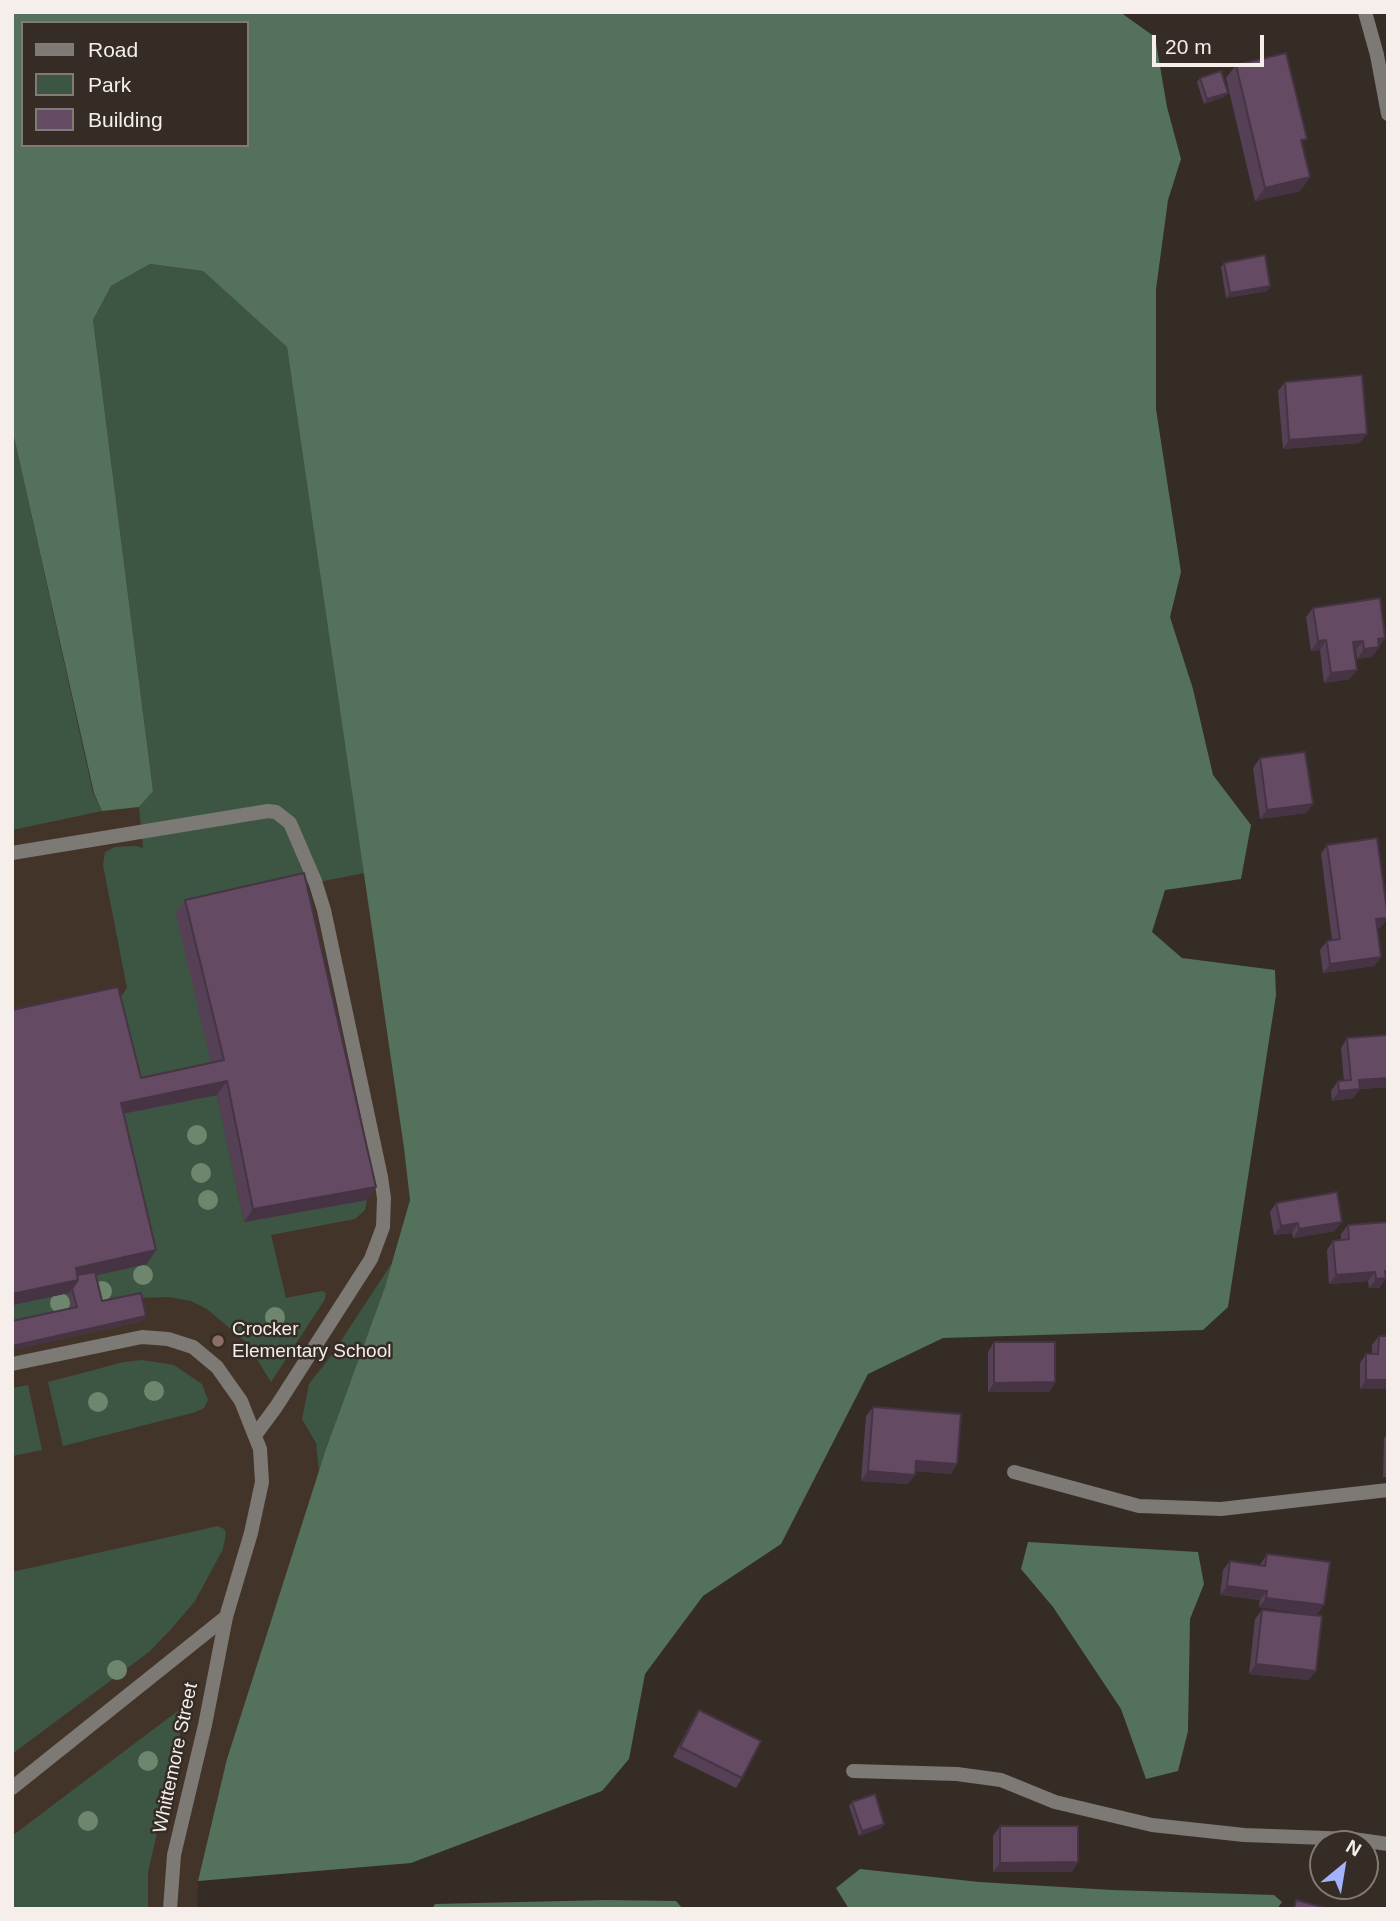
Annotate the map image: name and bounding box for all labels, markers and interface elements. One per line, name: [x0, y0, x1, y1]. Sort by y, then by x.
legend: [21, 21, 248, 147]
scale bar: [1155, 21, 1267, 65]
text: 20 m: [1165, 35, 1212, 58]
text: Road: [88, 38, 138, 61]
text: Park: [88, 73, 131, 96]
text: Building: [88, 108, 163, 131]
place label: Crocker Elementary School: [232, 1319, 391, 1363]
marker: Crocker Elementary School: [210, 1333, 226, 1349]
street label: Whittemore Street: [149, 1681, 203, 1835]
north arrow: [1309, 1830, 1379, 1900]
text: N: [1343, 1836, 1365, 1861]

